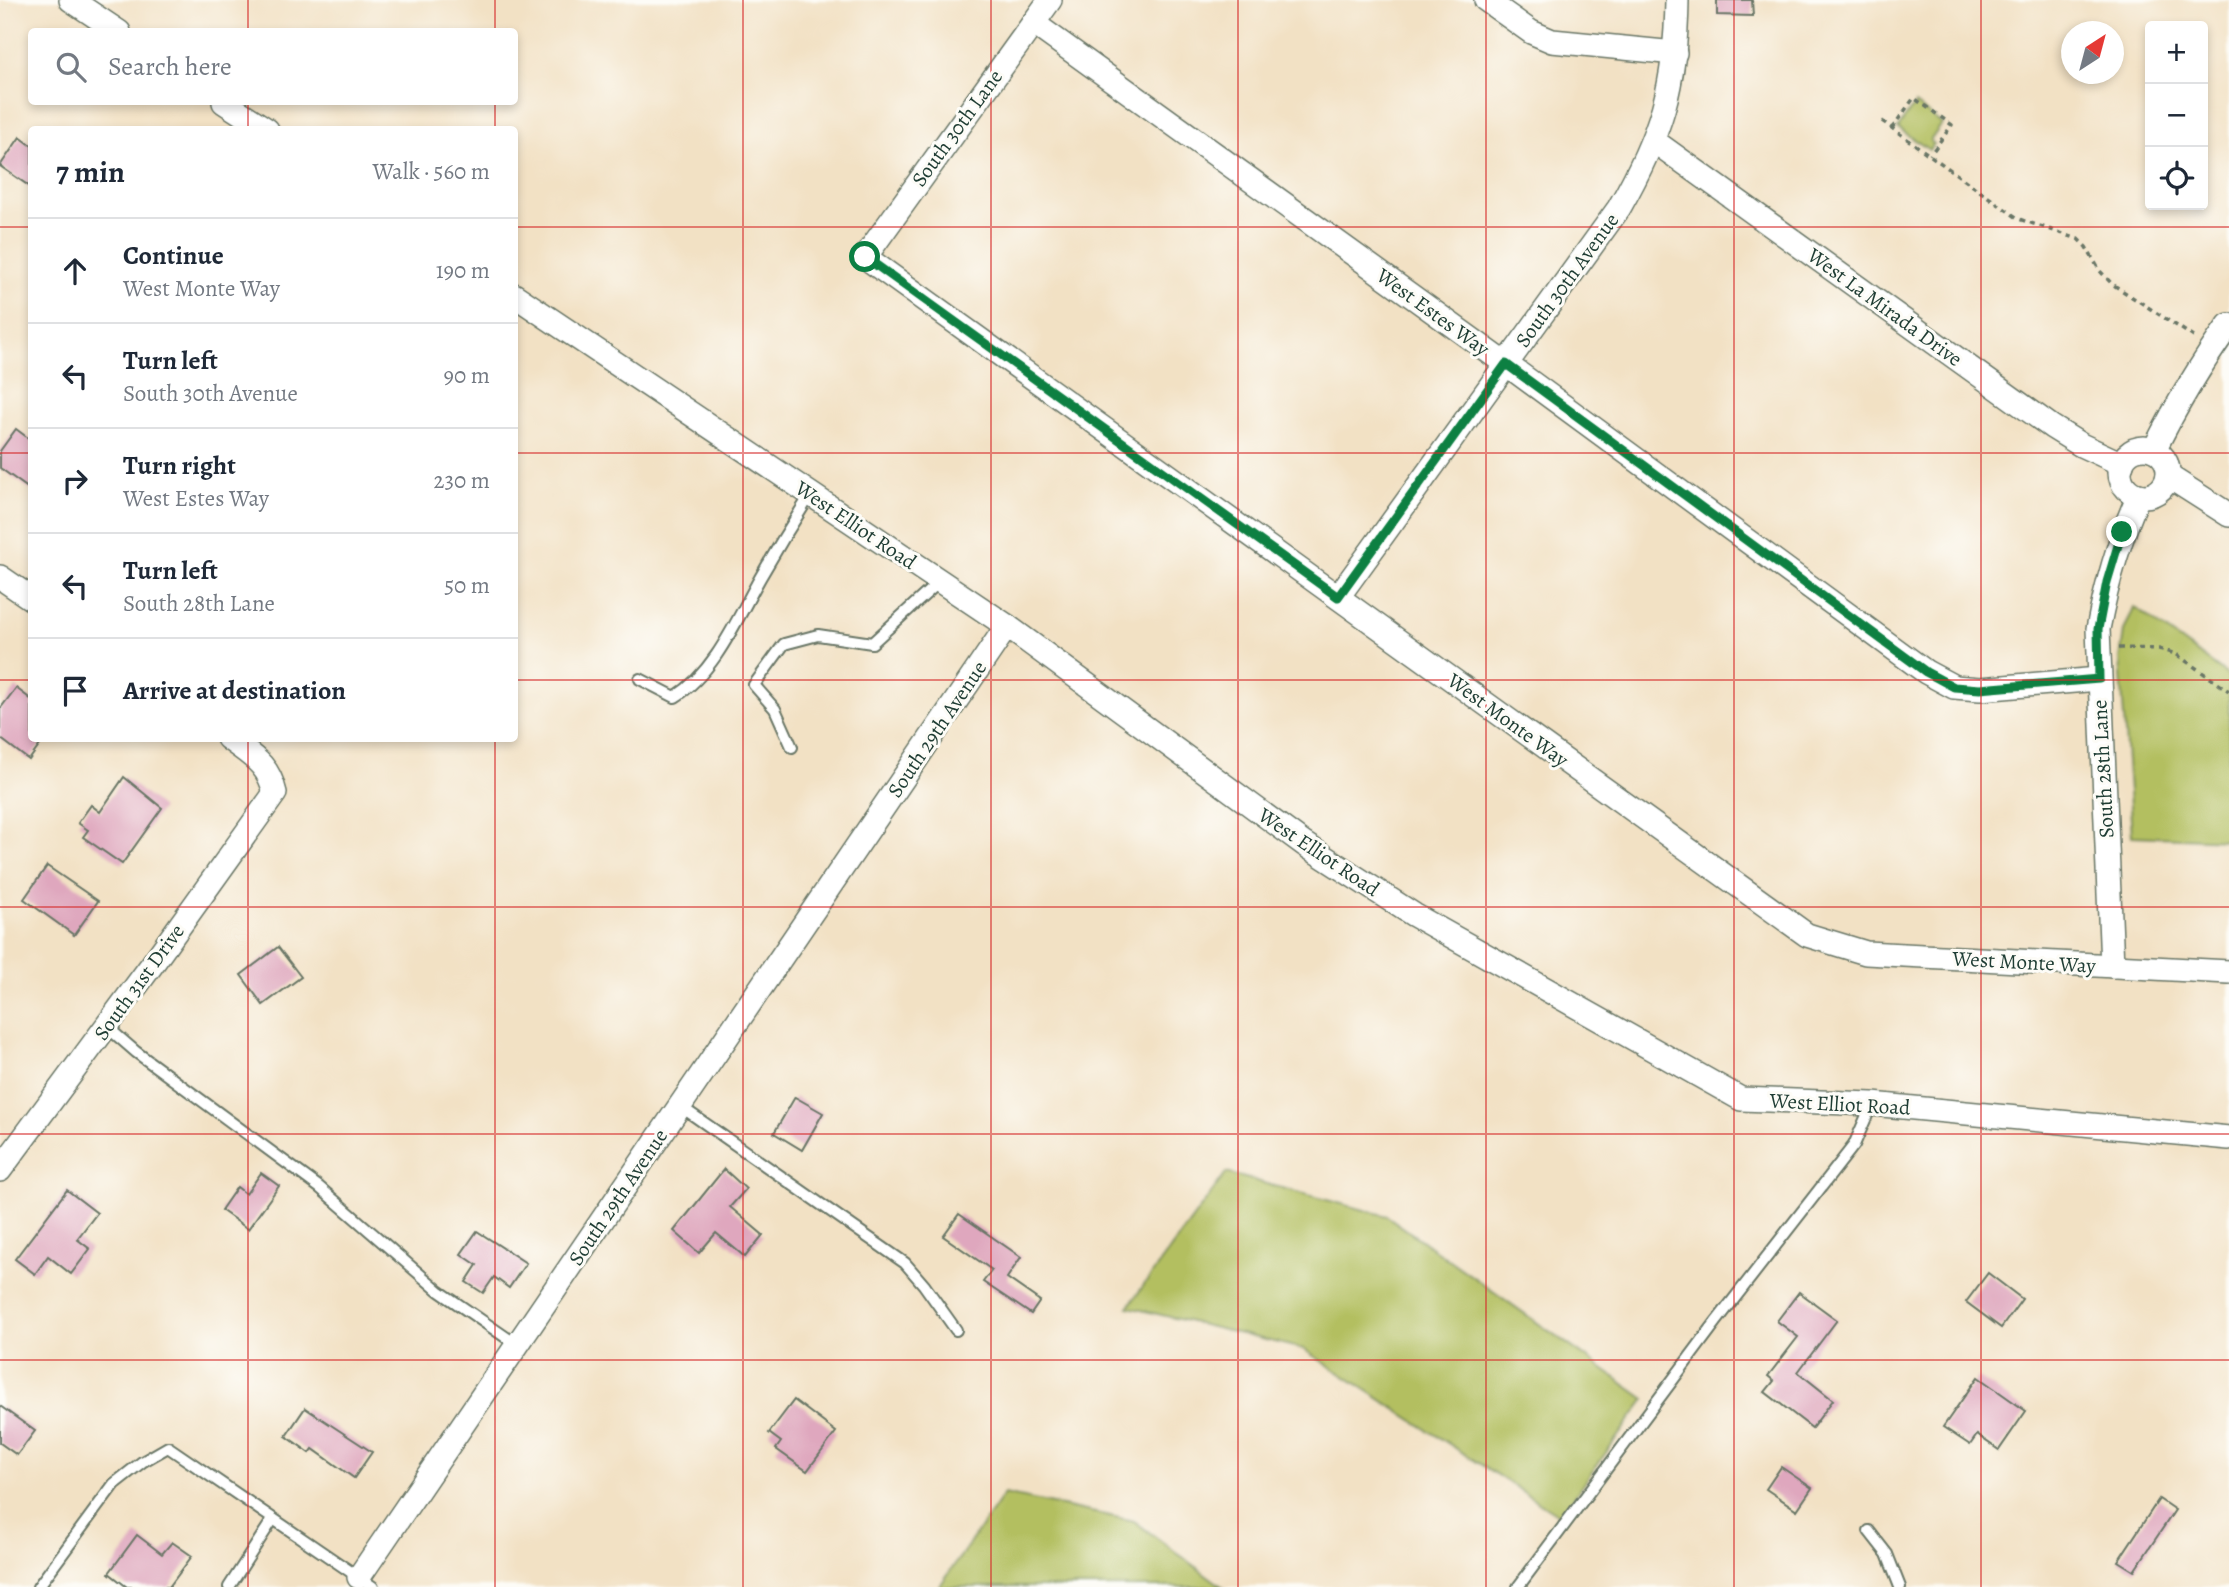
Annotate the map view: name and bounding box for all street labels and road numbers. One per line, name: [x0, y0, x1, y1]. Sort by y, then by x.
street label: South 30th Lane: [905, 64, 1009, 192]
street label: South 30th Avenue: [1509, 207, 1625, 353]
street label: West La Mirada Drive: [1801, 241, 1968, 373]
street label: West Estes Way: [1370, 261, 1496, 363]
street label: West Elliot Road: [789, 473, 923, 576]
street label: South 29th Avenue: [881, 655, 993, 803]
street label: West Monte Way: [1441, 666, 1575, 774]
street label: South 28th Lane: [2085, 699, 2121, 839]
street label: West Elliot Road: [1252, 800, 1386, 903]
street label: South 31st Drive: [87, 918, 191, 1046]
street label: West Monte Way: [1951, 944, 2097, 980]
street label: West Elliot Road: [1768, 1086, 1912, 1122]
street label: South 29th Avenue: [562, 1123, 674, 1271]

